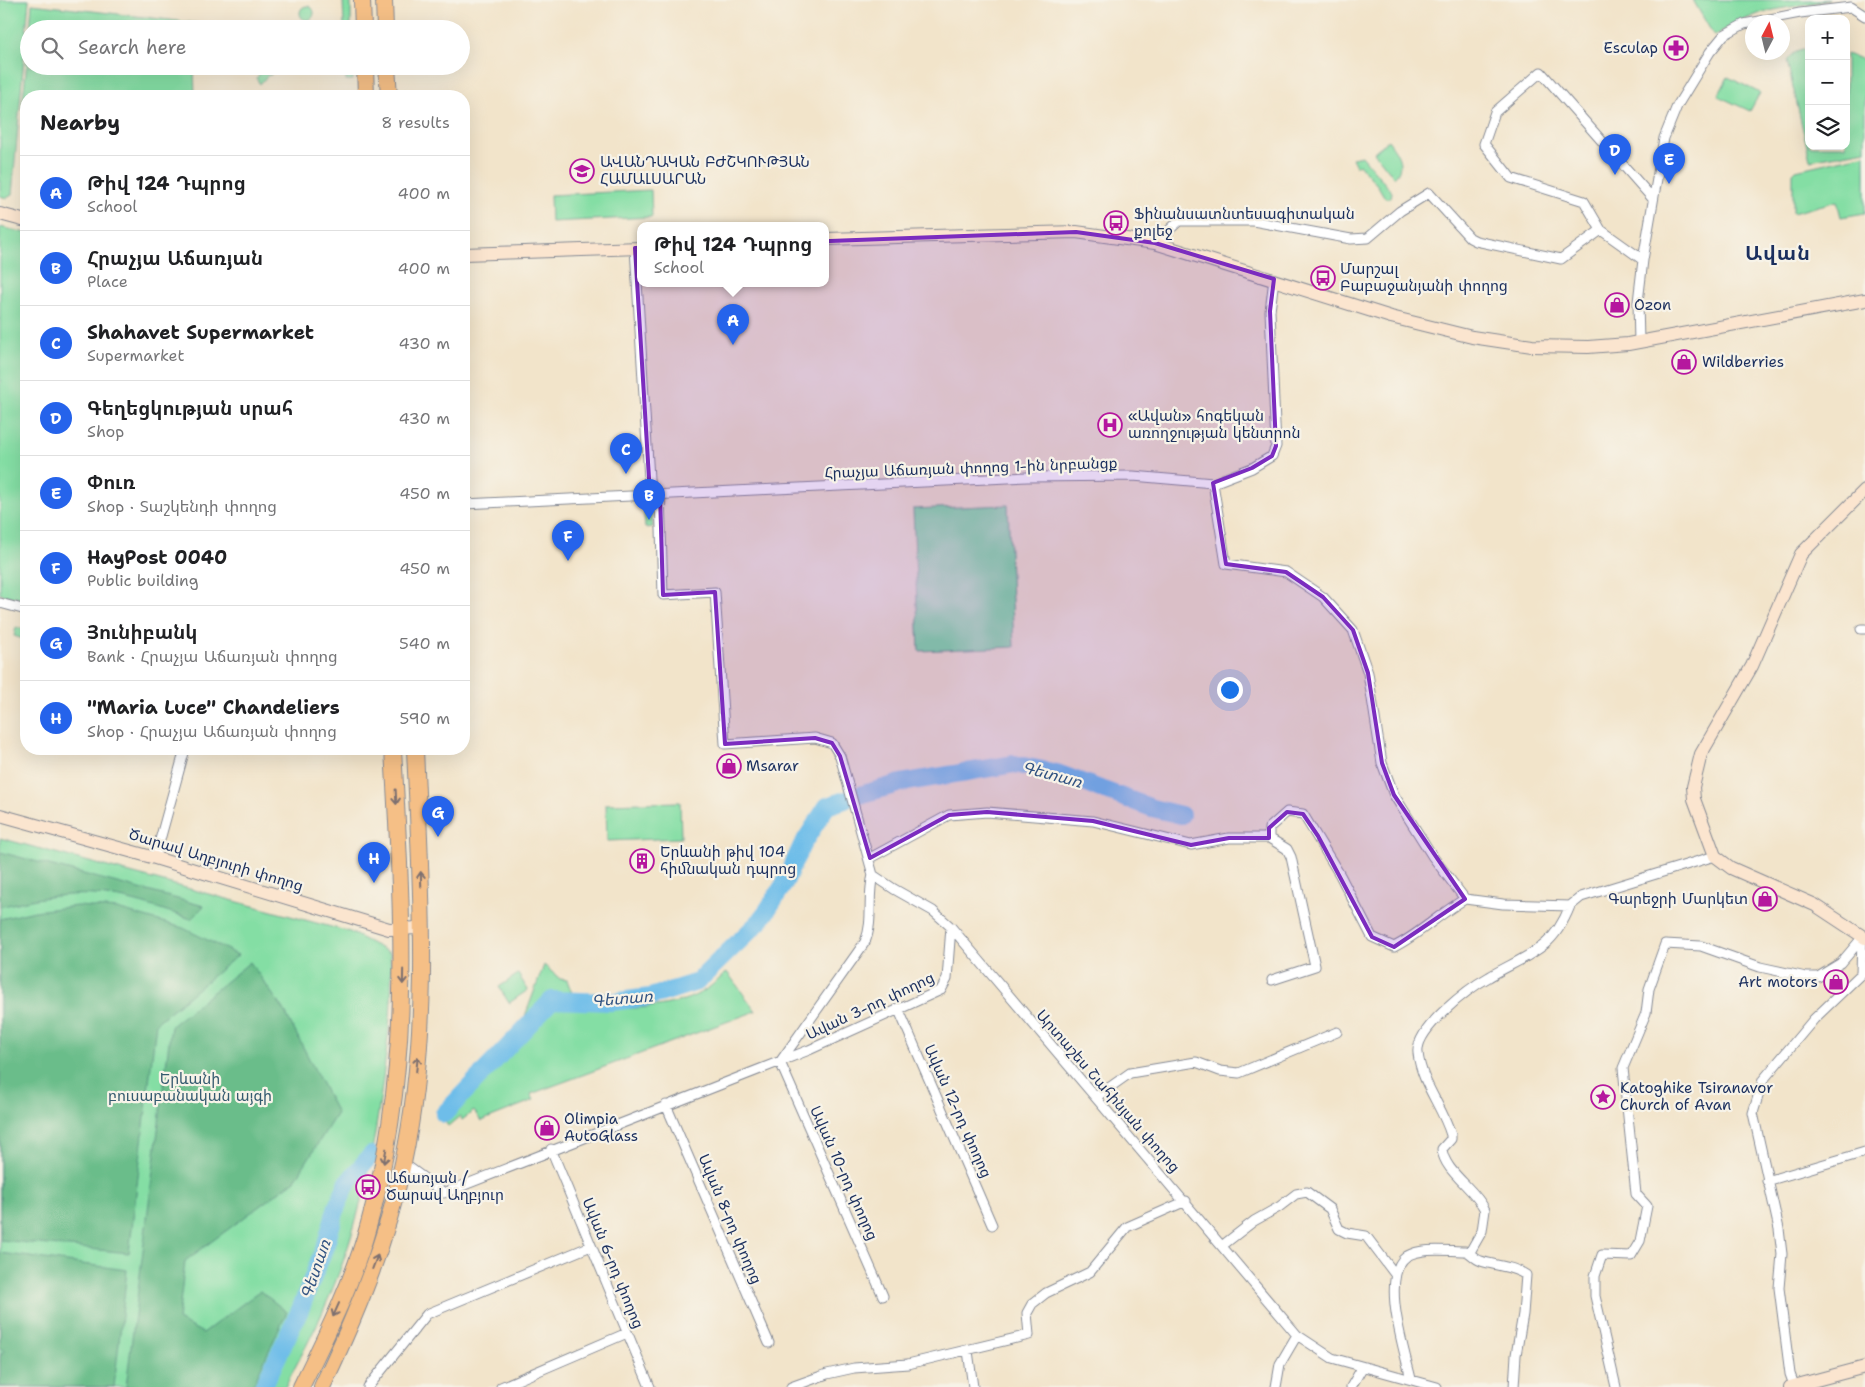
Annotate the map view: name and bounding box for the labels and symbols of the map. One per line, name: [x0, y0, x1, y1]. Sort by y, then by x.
north arrow: [1745, 15, 1790, 60]
pharmacy icon: Esculap: [1663, 35, 1689, 61]
place label: Esculap: [1604, 38, 1658, 58]
pin: D: [1599, 134, 1631, 175]
pin: E: [1653, 143, 1685, 184]
place label: ԱՎԱՆԴԱԿԱՆ ԲԺՇԿՈՒԹՅԱՆ ՀԱՄԱԼՍԱՐԱՆ: [600, 152, 810, 189]
school or university icon: ԱՎԱՆԴԱԿԱՆ ԲԺՇԿՈՒԹՅԱՆ ՀԱՄԱԼՍԱՐԱՆ: [569, 158, 595, 184]
place label: Ֆինանսատնտեսագիտական քոլեջ: [1134, 204, 1355, 241]
bus stop icon: Ֆինանսատնտեսագիտական քոլեջ: [1103, 210, 1129, 236]
district label: Ավան: [1745, 240, 1811, 266]
place label: Մարշալ Բաբաջանյանի փողոց: [1340, 259, 1508, 296]
bus stop icon: Մարշալ Բաբաջանյանի փողոց: [1310, 265, 1336, 291]
shop icon: Ozon: [1604, 292, 1630, 318]
place label: Ozon: [1634, 295, 1671, 315]
pin: A: [717, 304, 749, 345]
shop icon: Wildberries: [1671, 349, 1697, 375]
place label: Wildberries: [1702, 352, 1784, 372]
place label: «Ավան» հոգեկան առողջության կենտրոն: [1128, 406, 1300, 443]
hospital icon: «Ավան» հոգեկան առողջության կենտրոն: [1097, 412, 1123, 438]
pin: C: [610, 433, 642, 474]
street label: Հրաչյա Աճառյան փողոց 1-ին նրբանցք: [824, 453, 1118, 483]
pin: B: [633, 479, 665, 520]
pin: F: [552, 520, 584, 561]
your location: [1217, 677, 1243, 703]
shop icon: Msarar: [716, 753, 742, 779]
place label: Msarar: [746, 756, 799, 776]
water label: Գետառ: [1020, 756, 1085, 793]
one-way arrow: [391, 789, 400, 805]
pin: G: [422, 796, 454, 837]
street label: Ծարավ Աղբյուրի փողոց: [126, 824, 306, 896]
pin: H: [358, 842, 390, 883]
place label: Երևանի թիվ 104 հիմնական դպրոց: [660, 842, 796, 879]
building icon: Երևանի թիվ 104 հիմնական դպրոց: [629, 848, 655, 874]
one-way arrow: [416, 872, 426, 888]
shop icon: Գարեջրի Մարկետ: [1752, 886, 1778, 912]
place label: Գարեջրի Մարկետ: [1608, 889, 1748, 909]
street label: Ավան 3-րդ փողոց: [803, 967, 937, 1045]
one-way arrow: [398, 969, 408, 985]
shop icon: Art motors: [1823, 969, 1849, 995]
place label: Art motors: [1738, 972, 1818, 992]
water label: Գետառ: [591, 985, 655, 1012]
street label: Արտաշես Շահինյան փողոց: [1032, 1005, 1184, 1177]
street label: Ավան 12-րդ փողոց: [920, 1041, 996, 1181]
one-way arrow: [412, 1056, 422, 1072]
park label: Երևանի բուսաբանական այգի: [108, 1069, 272, 1106]
place label: Katoghike Tsiranavor Church of Avan: [1620, 1078, 1773, 1115]
place icon: Katoghike Tsiranavor Church of Avan: [1590, 1084, 1616, 1110]
street label: Ավան 10-րդ փողոց: [805, 1103, 883, 1243]
place label: Olimpia AutoGlass: [564, 1109, 638, 1146]
shop icon: Olimpia AutoGlass: [534, 1115, 560, 1141]
one-way arrow: [380, 1147, 390, 1163]
street label: Ավան 8-րդ փողոց: [694, 1151, 766, 1287]
place label: Աճառյան / Ծարավ Աղբյուր: [386, 1168, 504, 1205]
bus stop icon: Աճառյան / Ծարավ Աղբյուր: [355, 1174, 381, 1200]
street label: Ավան 6-րդ փողոց: [578, 1195, 648, 1331]
water label: Գետառ: [296, 1236, 336, 1302]
one-way arrow: [371, 1254, 380, 1270]
one-way arrow: [331, 1302, 341, 1317]

